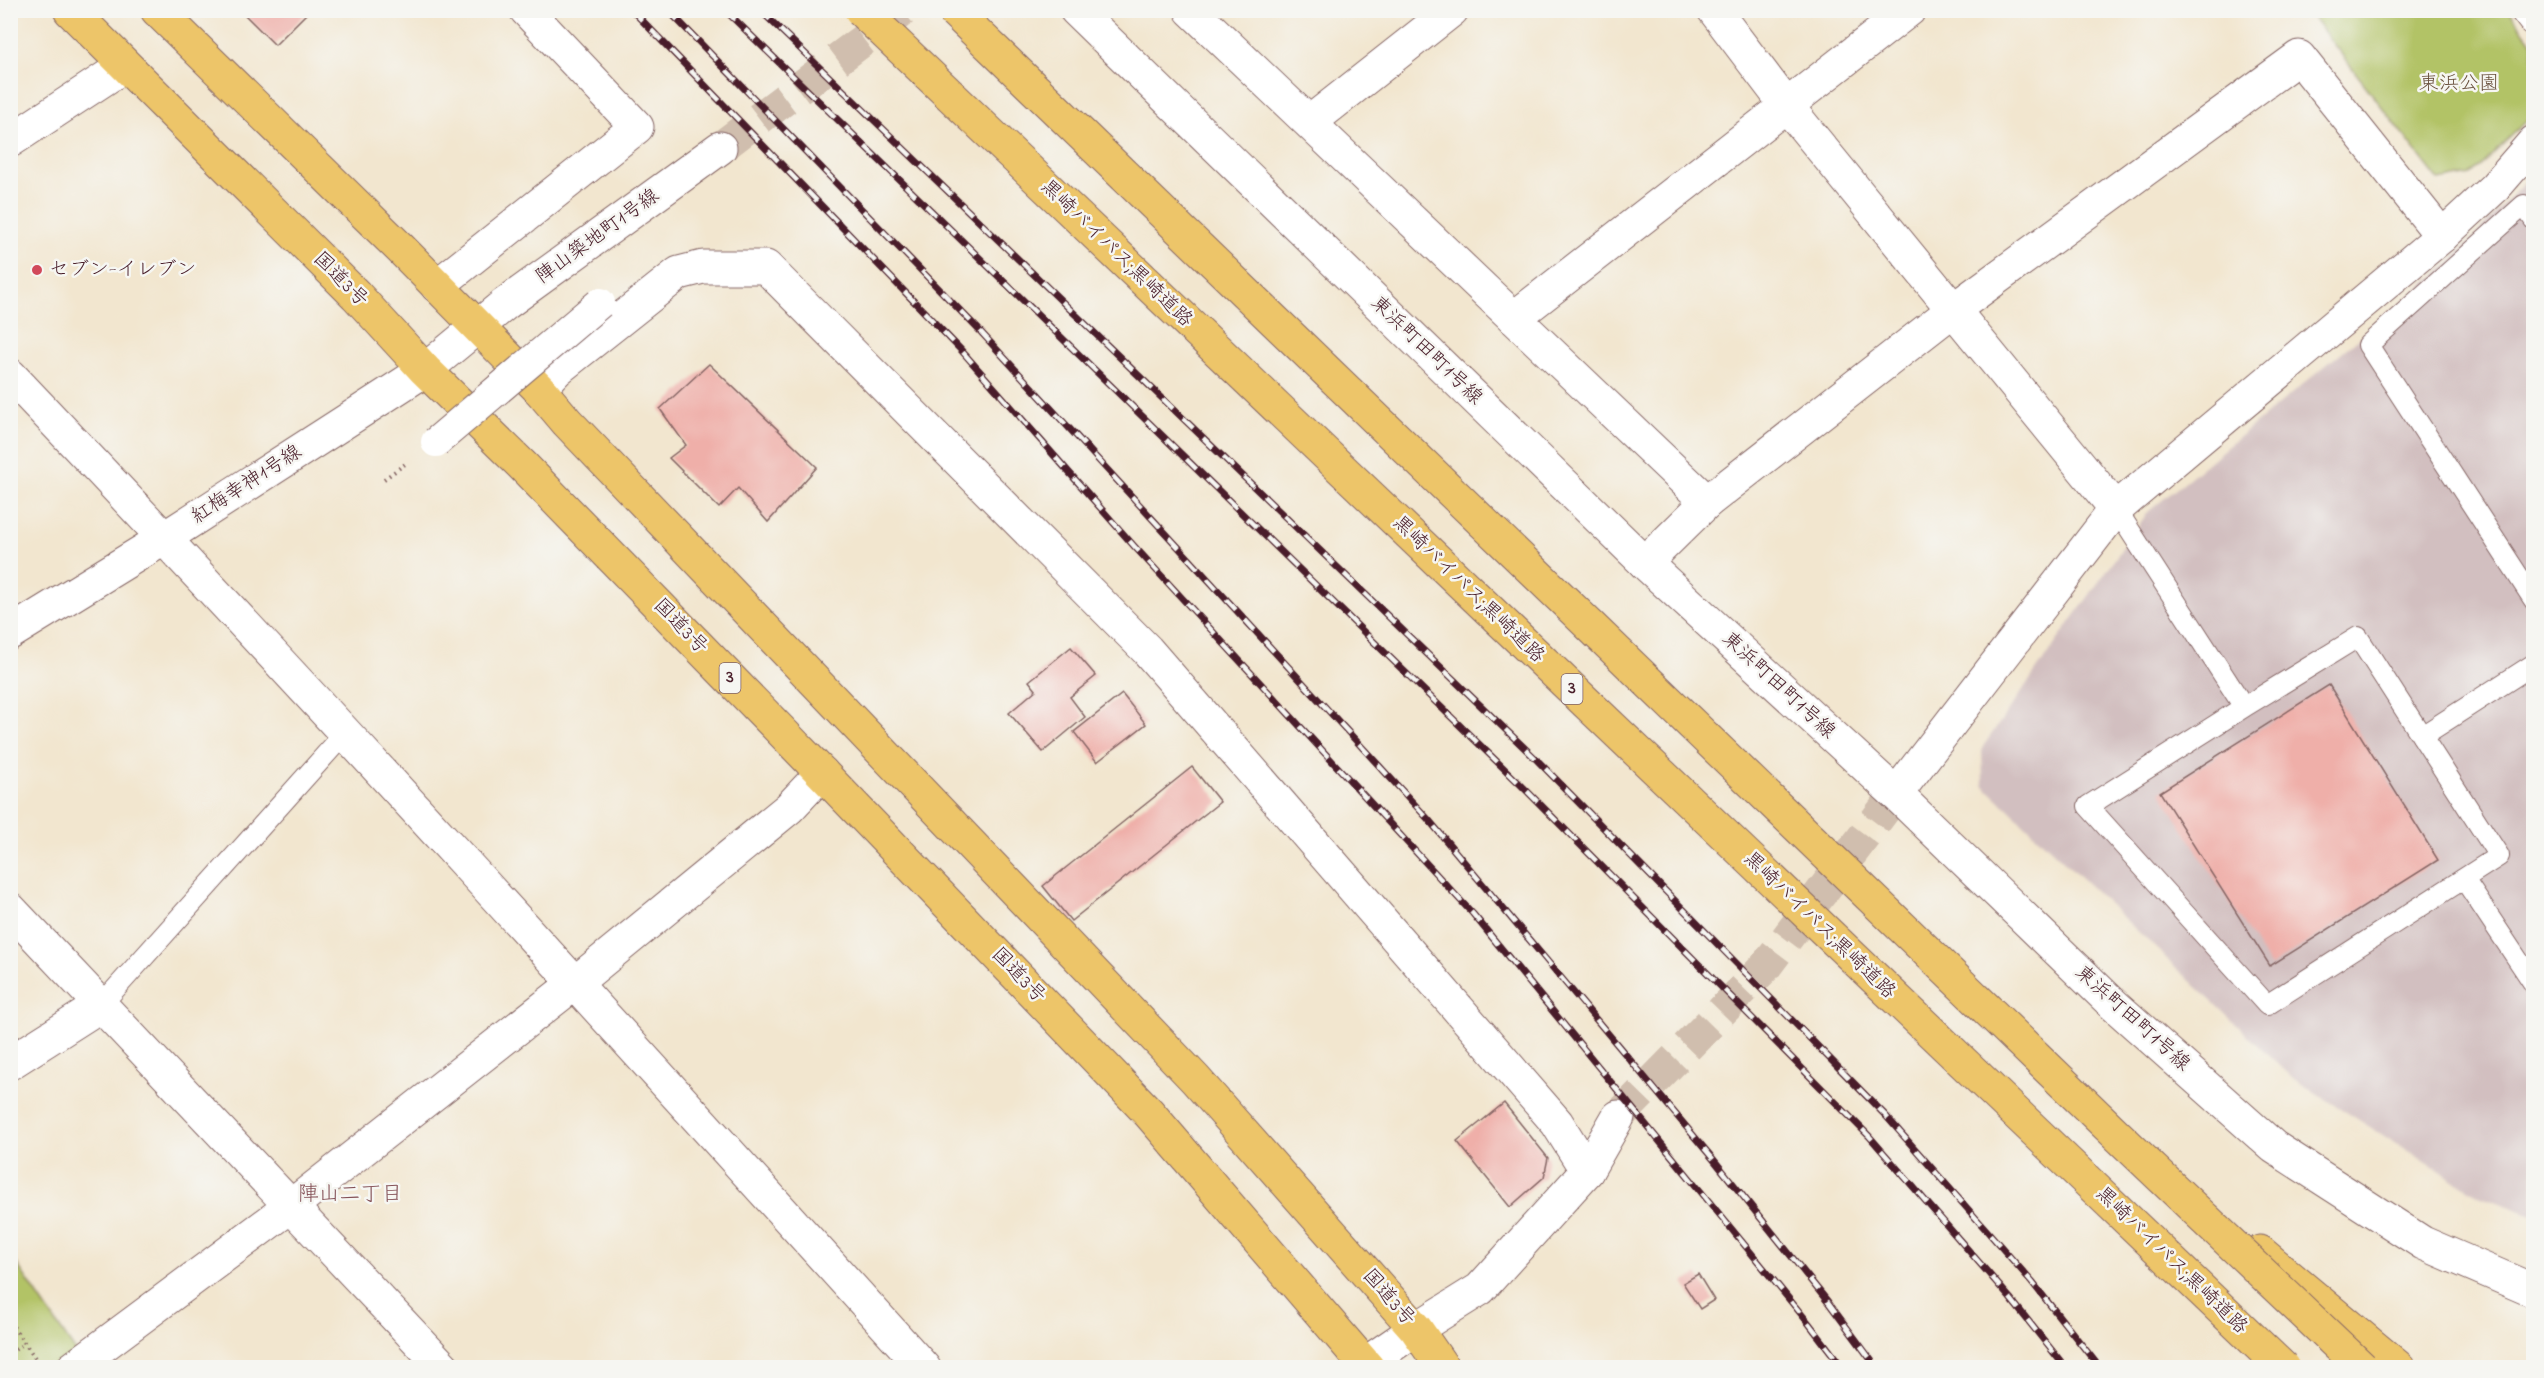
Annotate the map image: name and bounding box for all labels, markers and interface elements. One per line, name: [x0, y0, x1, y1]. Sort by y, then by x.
park label: 東浜公園: [2419, 70, 2499, 99]
street label: 黒崎バイパス;黒崎道路: [1033, 173, 1199, 335]
street label: 陣山築地町1号線: [530, 182, 666, 292]
street label: 国道3号: [306, 246, 374, 314]
place label: セブン-イレブン: [49, 256, 197, 285]
marker: セブン-イレブン: [30, 263, 44, 277]
street label: 東浜町田町1号線: [1363, 290, 1489, 412]
street label: 紅梅幸神1号線: [186, 438, 308, 532]
street label: 黒崎バイパス;黒崎道路: [1385, 509, 1551, 671]
street label: 国道3号: [646, 592, 714, 662]
street label: 東浜町田町1号線: [1715, 625, 1841, 747]
road number: 3: [720, 663, 740, 693]
road number: 3: [1562, 674, 1582, 704]
street label: 黒崎バイパス;黒崎道路: [1736, 845, 1902, 1007]
street label: 国道3号: [984, 941, 1052, 1011]
street label: 東浜町田町1号線: [2068, 959, 2196, 1079]
district label: 陣山二丁目: [298, 1180, 403, 1210]
street label: 黒崎バイパス;黒崎道路: [2088, 1180, 2254, 1342]
street label: 国道3号: [1355, 1263, 1421, 1333]

